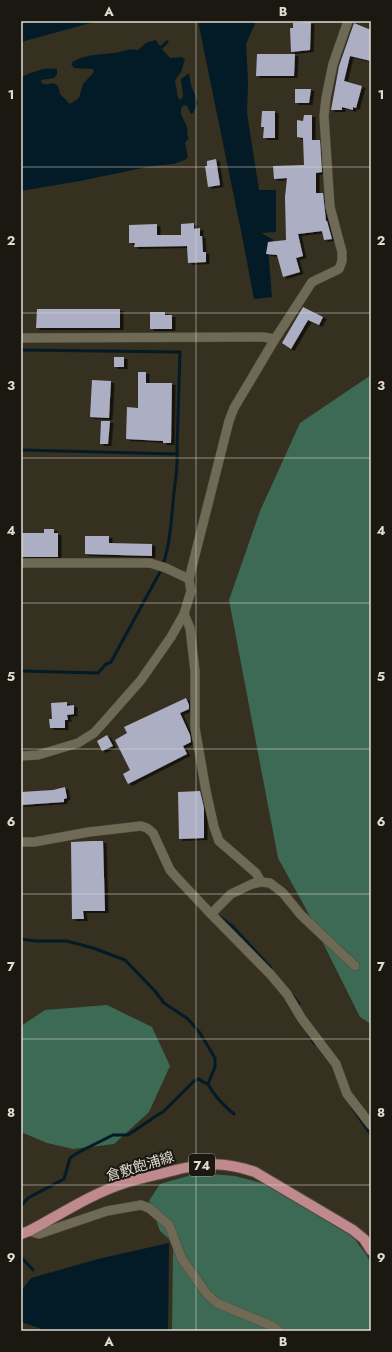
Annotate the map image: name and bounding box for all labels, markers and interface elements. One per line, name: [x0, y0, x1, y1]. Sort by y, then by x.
text: A: [103, 2, 114, 21]
text: B: [279, 2, 288, 21]
text: 1: [8, 85, 14, 104]
text: 1: [378, 85, 384, 104]
text: 2: [7, 231, 15, 250]
text: 2: [377, 231, 385, 250]
text: 3: [7, 376, 15, 395]
text: 3: [377, 376, 385, 395]
text: 4: [6, 521, 16, 540]
text: 4: [376, 521, 386, 540]
text: 5: [7, 667, 15, 686]
text: 5: [377, 667, 385, 686]
text: 6: [7, 812, 16, 831]
text: 6: [377, 812, 386, 831]
text: 7: [7, 957, 15, 976]
text: 7: [377, 957, 385, 976]
text: 8: [7, 1103, 15, 1122]
text: 8: [377, 1103, 385, 1122]
street label: 倉敷飽浦線: [104, 1146, 176, 1186]
road number: 74: [189, 1154, 215, 1176]
text: 9: [7, 1248, 16, 1267]
text: 9: [377, 1248, 386, 1267]
text: A: [103, 1332, 114, 1351]
text: B: [279, 1332, 288, 1351]

